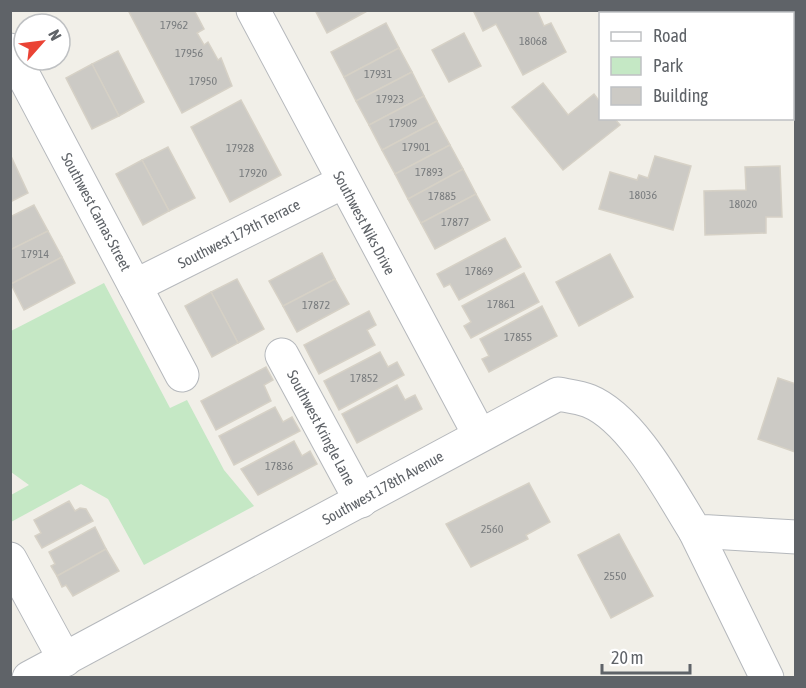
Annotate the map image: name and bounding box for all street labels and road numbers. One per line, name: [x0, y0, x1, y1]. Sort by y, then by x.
street label: Southwest Camas Street: [58, 150, 135, 274]
street label: Southwest Niks Drive: [330, 168, 399, 278]
street label: Southwest 179th Terrace: [175, 195, 303, 272]
street label: Southwest Kringle Lane: [284, 367, 359, 488]
street label: Southwest 178th Avenue: [319, 447, 446, 528]

